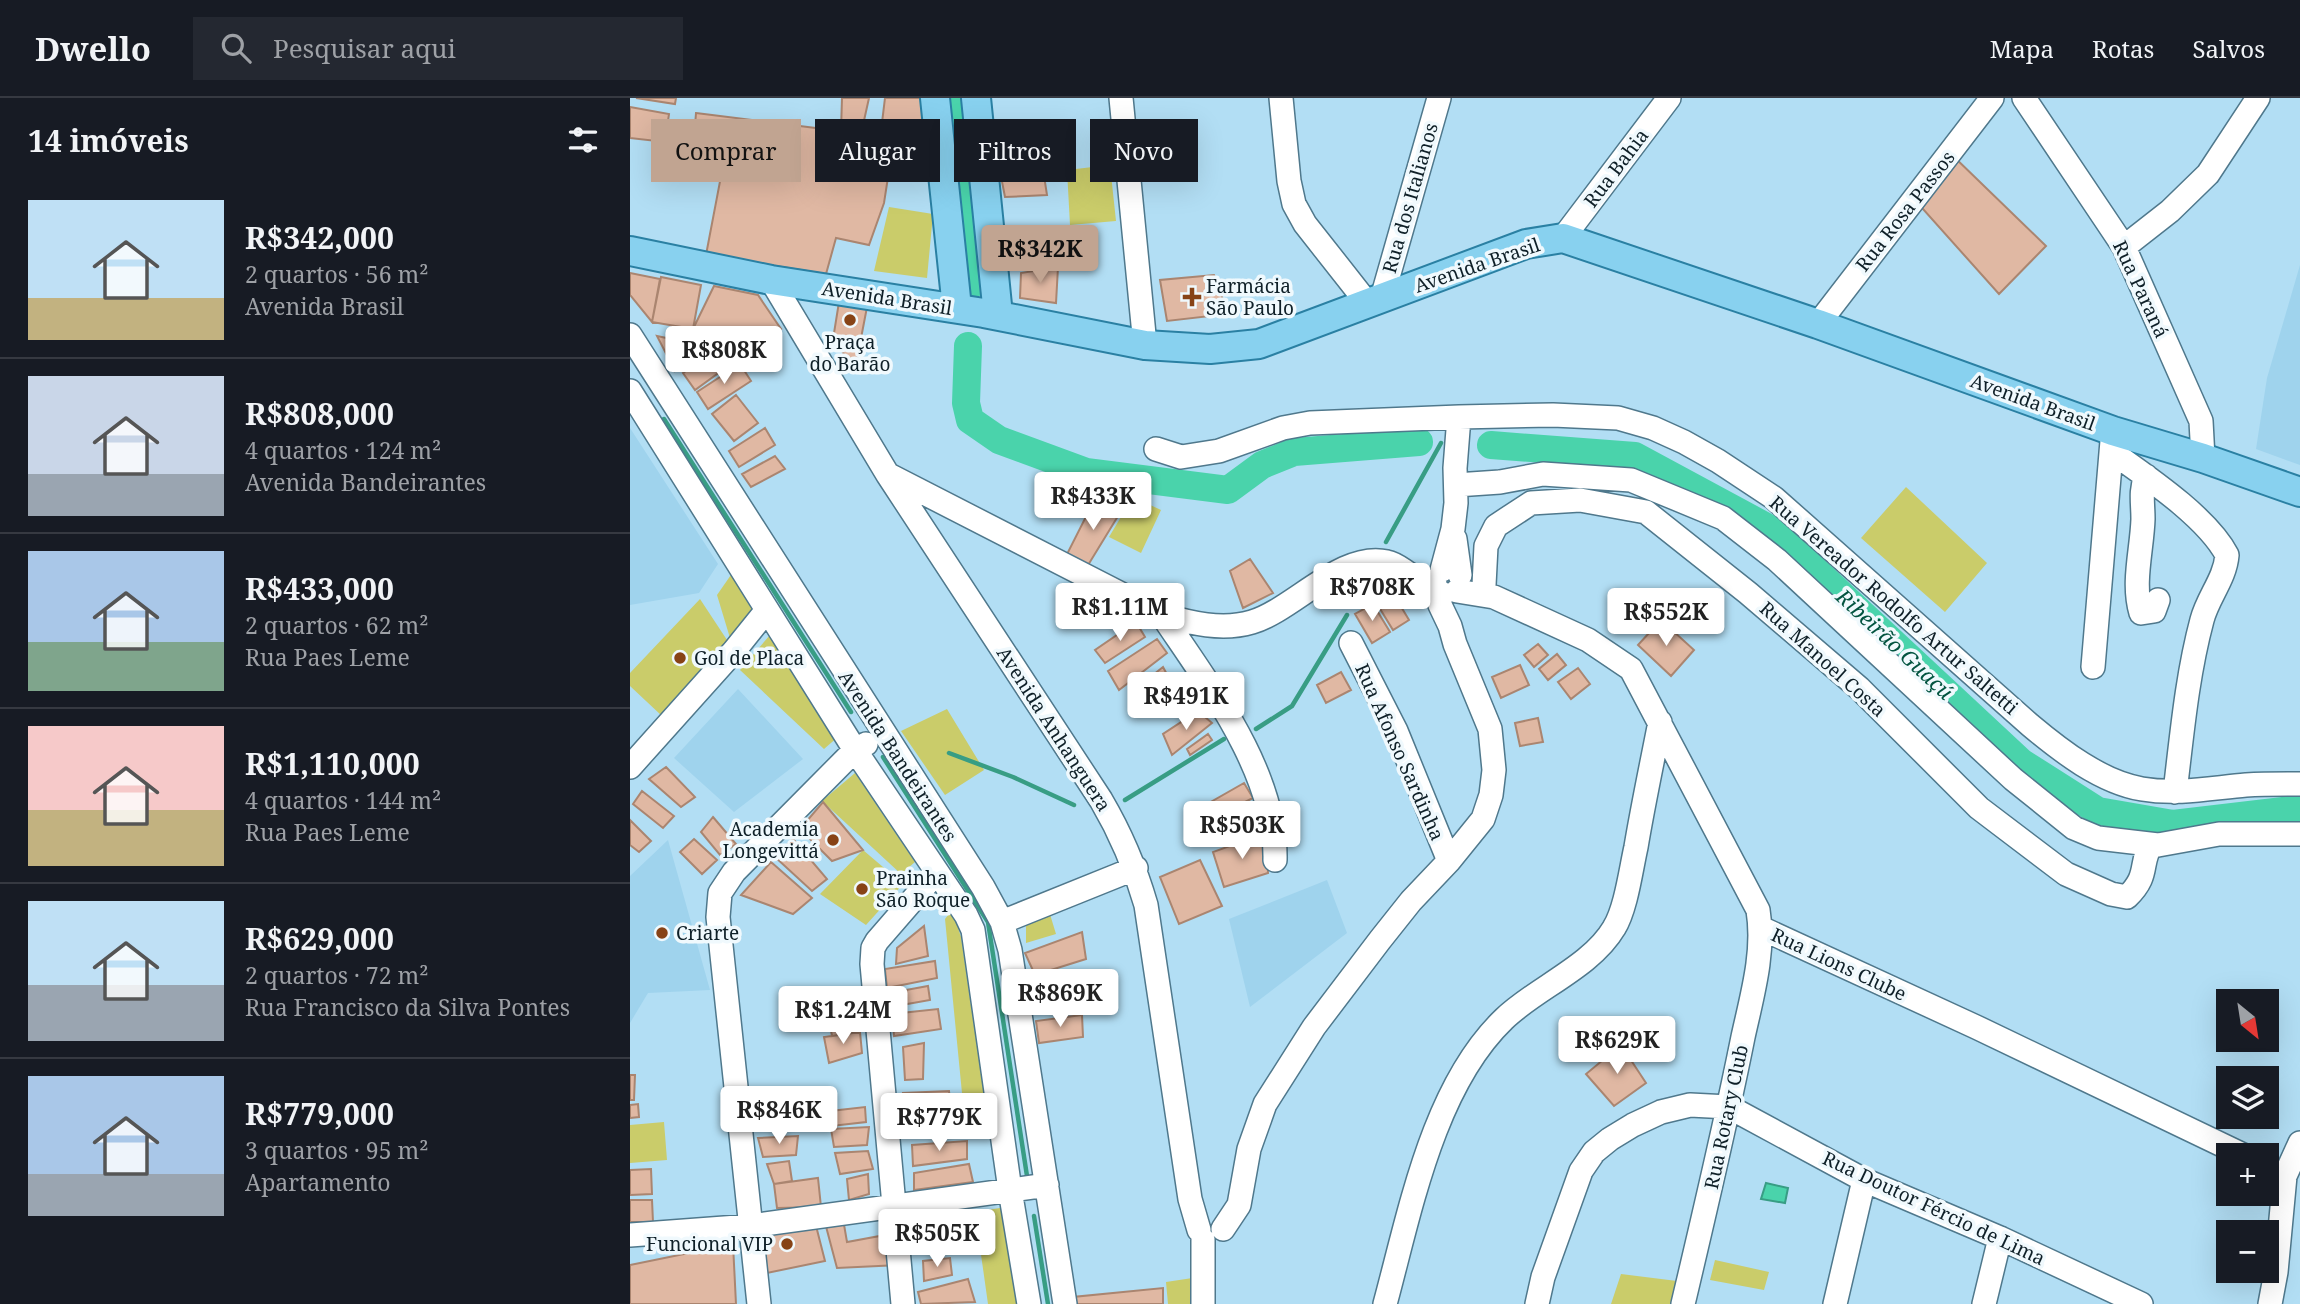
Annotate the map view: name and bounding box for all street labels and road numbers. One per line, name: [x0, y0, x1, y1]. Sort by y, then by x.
street label: Rua dos Italianos: [1376, 120, 1444, 276]
street label: Rua Bahia: [1578, 123, 1654, 213]
street label: Rua Rosa Passos: [1850, 145, 1960, 277]
street label: Avenida Brasil: [1411, 231, 1543, 299]
street label: Rua Paraná: [2107, 236, 2175, 342]
street label: Avenida Brasil: [820, 275, 954, 321]
street label: Avenida Brasil: [1967, 367, 2099, 437]
street label: Rua Vereador Rodolfo Artur Saltetti: [1764, 490, 2024, 720]
street label: Rua Manoel Costa: [1754, 595, 1892, 723]
street label: Avenida Anhanguera: [991, 642, 1117, 816]
street label: Rua Afonso Sardinha: [1349, 659, 1451, 845]
street label: Avenida Bandeirantes: [833, 665, 963, 847]
street label: Rua Lions Clube: [1767, 921, 1911, 1007]
street label: Rua Rotary Club: [1698, 1042, 1754, 1192]
street label: Rua Doutor Fércio de Lima: [1818, 1145, 2050, 1271]

